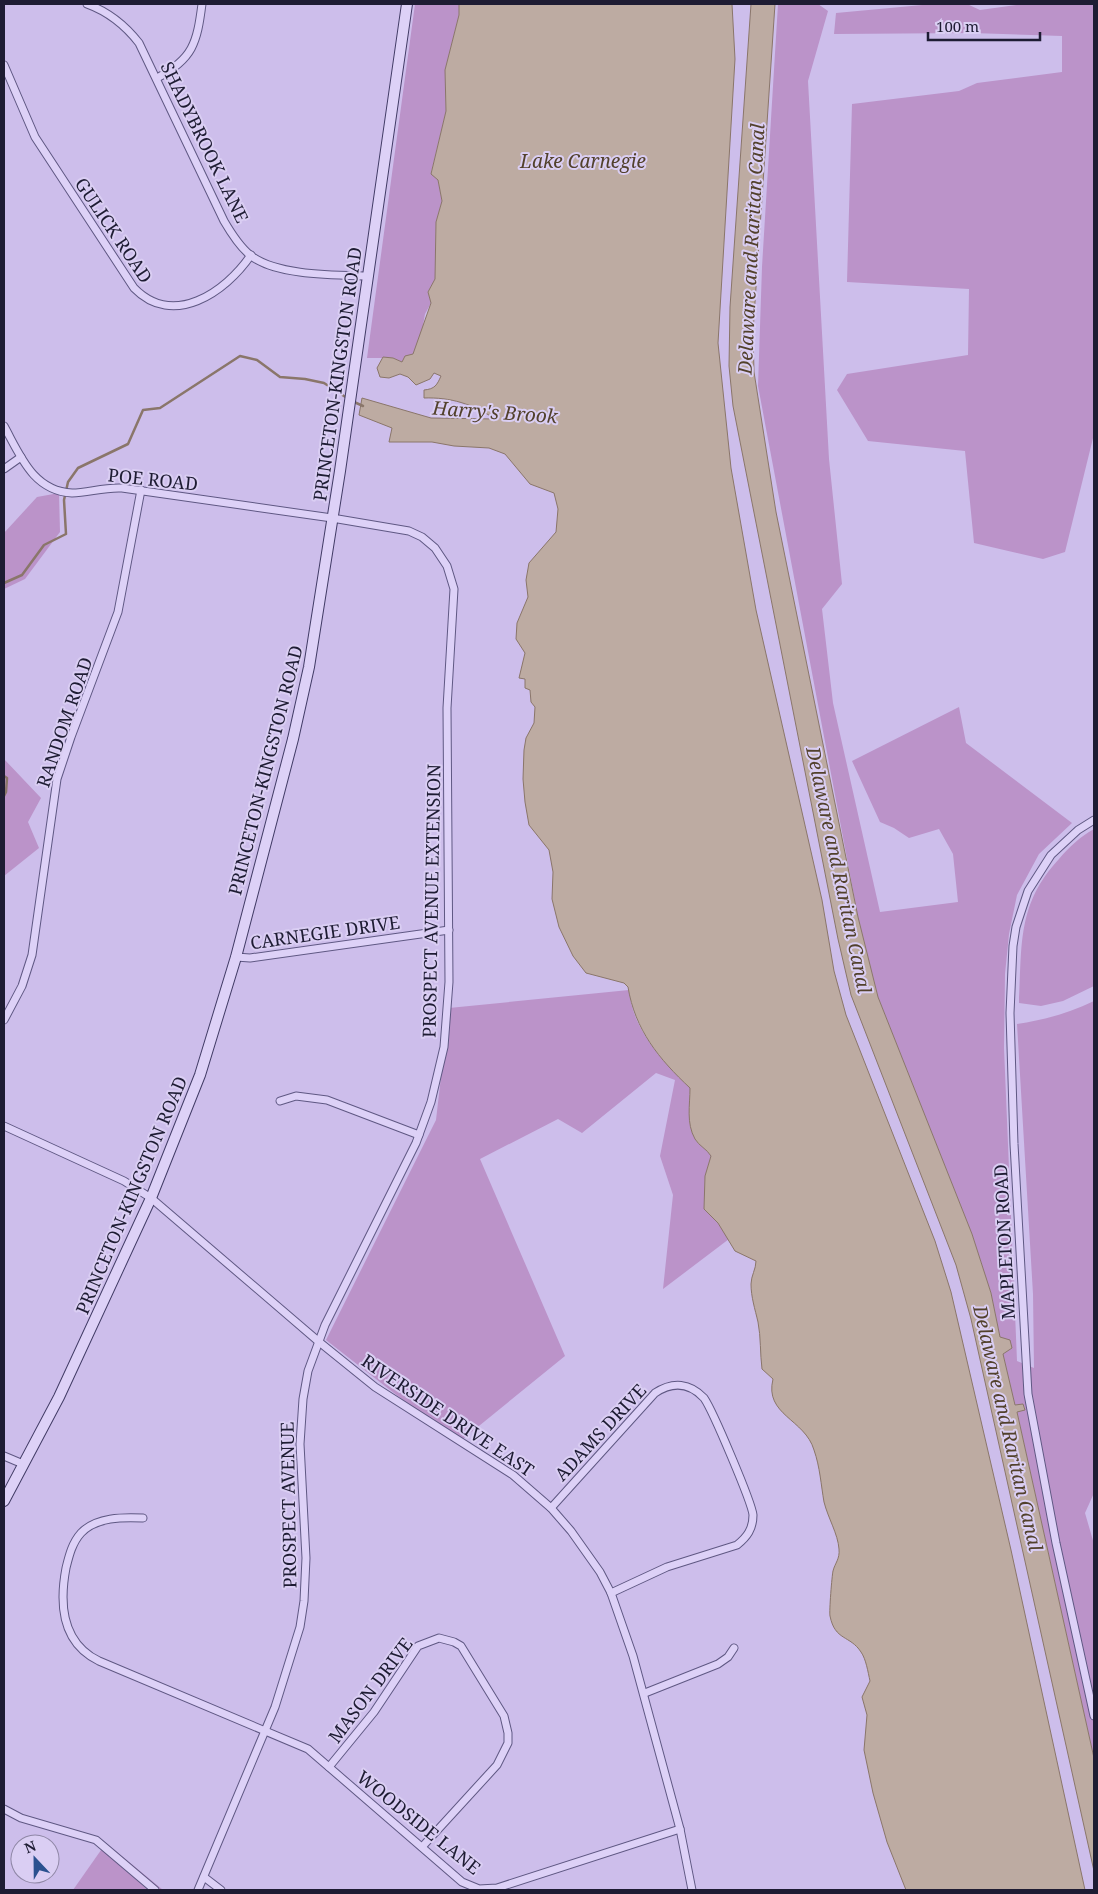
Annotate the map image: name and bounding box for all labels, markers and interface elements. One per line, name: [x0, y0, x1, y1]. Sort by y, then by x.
scale bar: [928, 10, 1040, 42]
text: 100 m: [936, 16, 979, 36]
street label: SHADYBROOK LANE: [156, 57, 254, 227]
water label: Delaware and Raritan Canal: [731, 123, 771, 376]
water label: Lake Carnegie: [519, 148, 646, 174]
street label: GULICK ROAD: [70, 173, 158, 287]
street label: PRINCETON-KINGSTON ROAD: [307, 245, 367, 503]
water label: Harry's Brook: [431, 395, 560, 429]
street label: POE ROAD: [107, 462, 199, 496]
street label: PRINCETON-KINGSTON ROAD: [222, 643, 308, 897]
street label: RANDOM ROAD: [30, 654, 98, 790]
water label: Delaware and Raritan Canal: [800, 743, 878, 996]
street label: PROSPECT AVENUE EXTENSION: [417, 764, 445, 1038]
street label: CARNEGIE DRIVE: [249, 910, 401, 954]
street label: PRINCETON-KINGSTON ROAD: [70, 1072, 192, 1318]
street label: MAPLETON ROAD: [988, 1164, 1020, 1320]
water label: Delaware and Raritan Canal: [967, 1302, 1049, 1554]
street label: RIVERSIDE DRIVE EAST: [357, 1348, 539, 1482]
street label: ADAMS DRIVE: [549, 1378, 651, 1486]
street label: PROSPECT AVENUE: [275, 1421, 301, 1589]
street label: MASON DRIVE: [323, 1632, 417, 1748]
street label: WOODSIDE LANE: [352, 1765, 486, 1879]
north arrow: [10, 1834, 60, 1884]
text: N: [21, 1836, 39, 1857]

